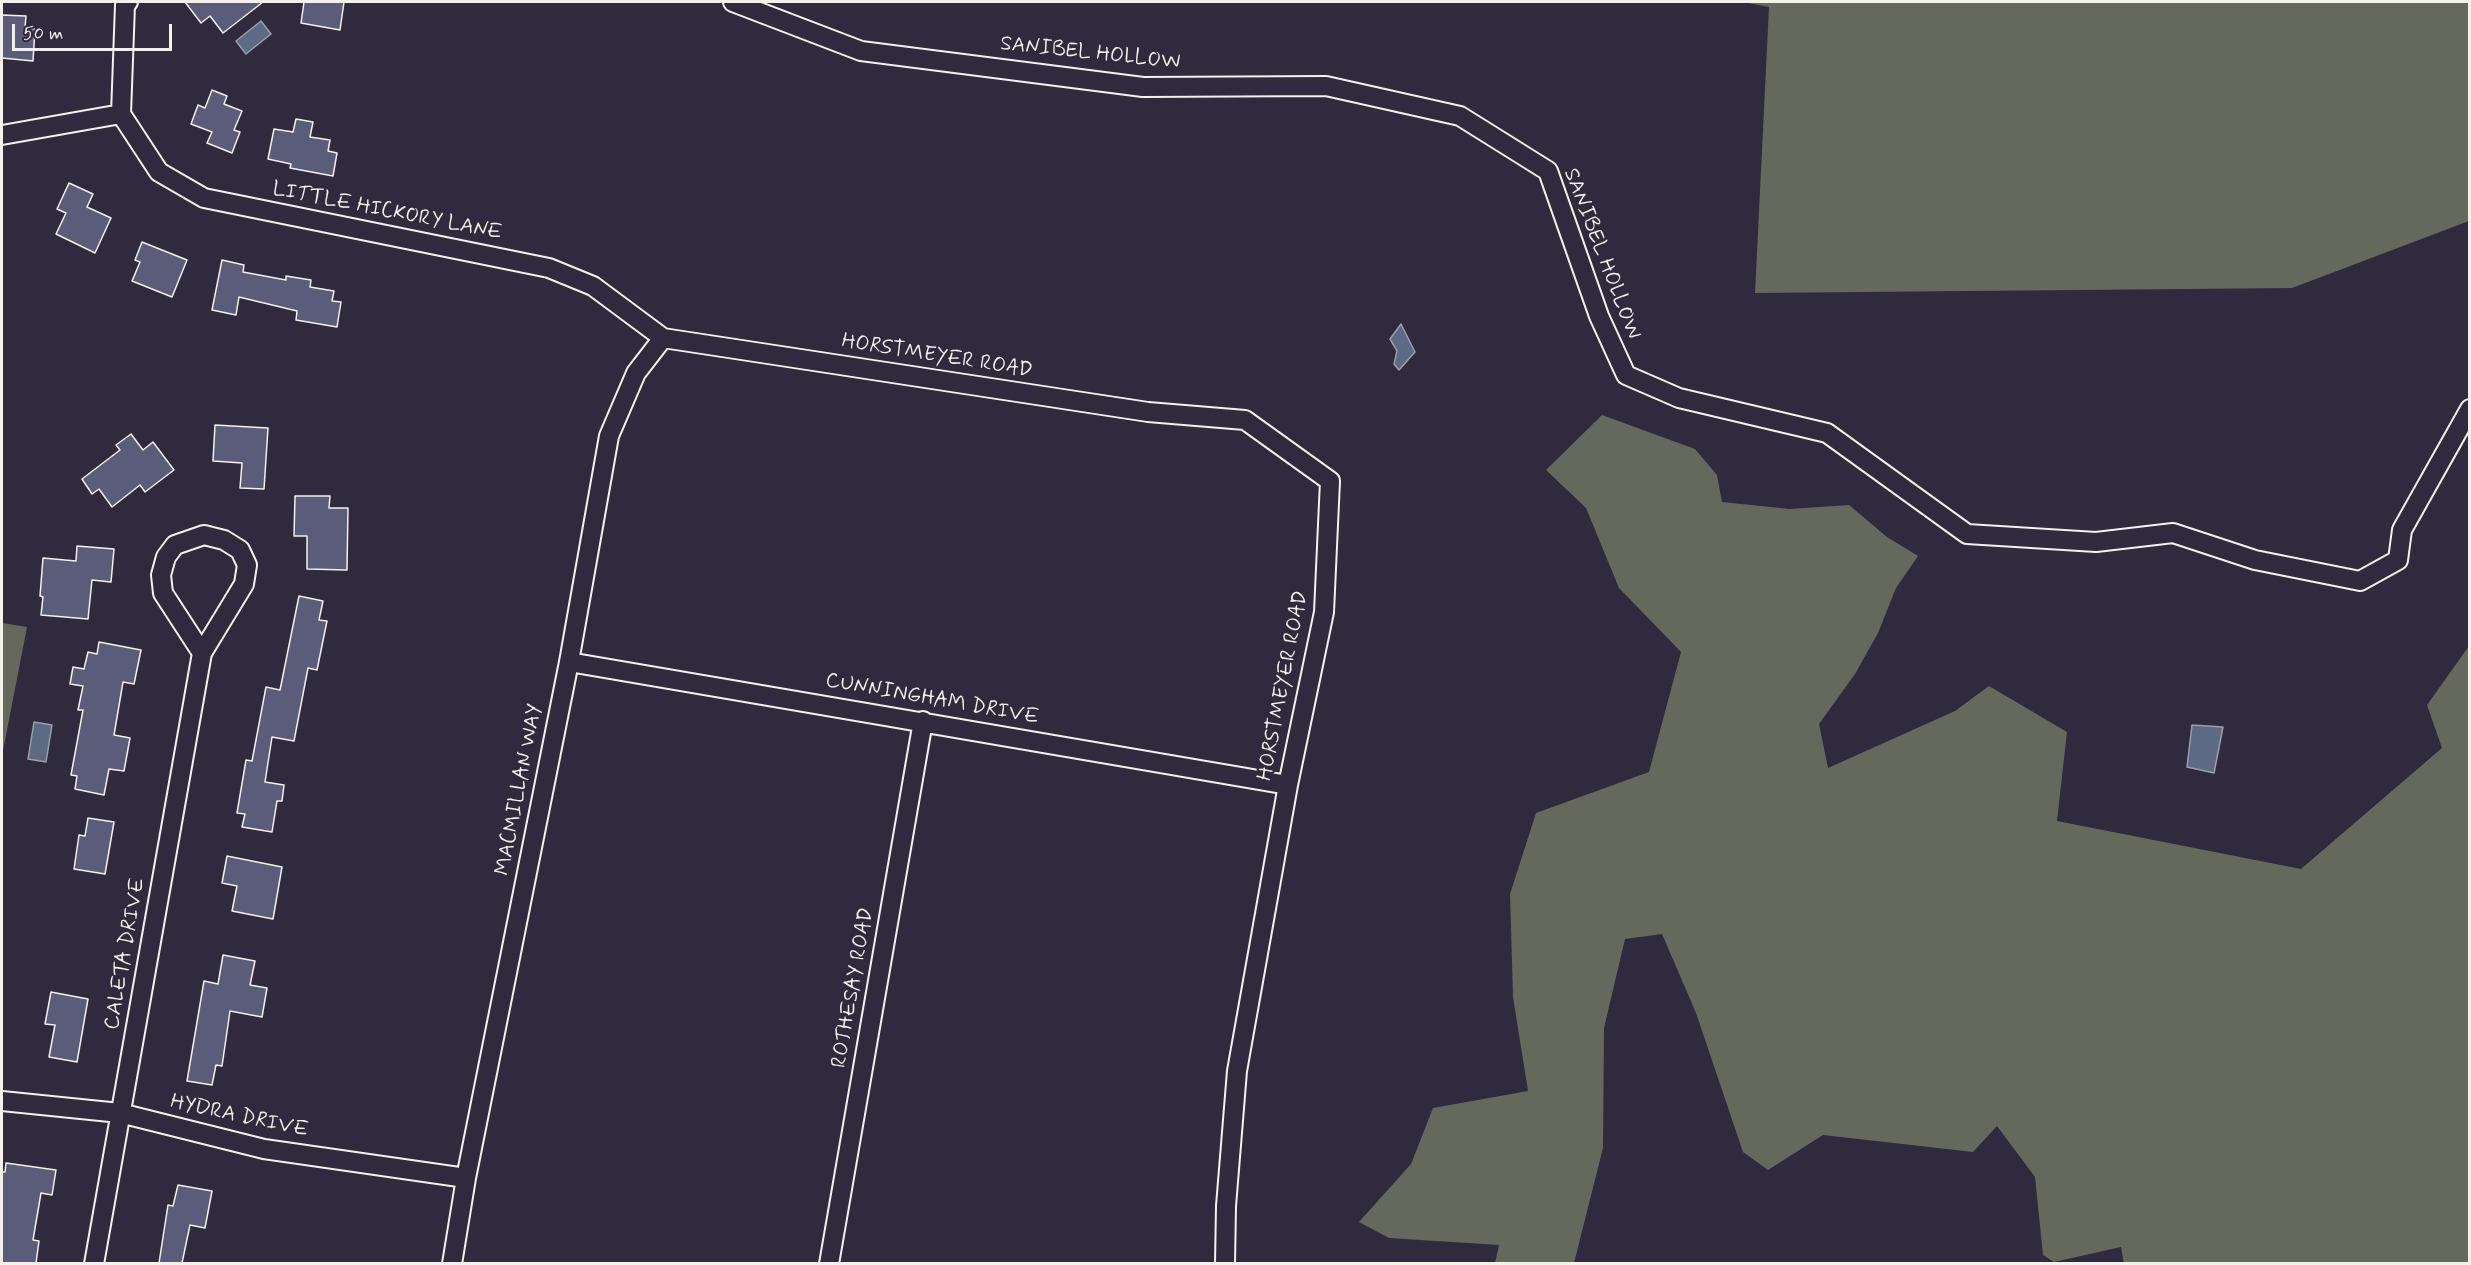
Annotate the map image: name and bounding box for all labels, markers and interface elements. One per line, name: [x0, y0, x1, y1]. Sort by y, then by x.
scale bar: [15, 12, 176, 50]
text: 50 m: [23, 22, 63, 46]
street label: SANIBEL HOLLOW: [999, 32, 1181, 76]
street label: SANIBEL HOLLOW: [1557, 165, 1645, 343]
street label: LITTLE HICKORY LANE: [270, 177, 504, 247]
street label: HORSTMEYER ROAD: [840, 329, 1034, 385]
street label: HORSTMEYER ROAD: [1253, 589, 1315, 783]
street label: CUNNINGHAM DRIVE: [823, 669, 1041, 731]
street label: MACMILLAN WAY: [491, 702, 549, 878]
street label: CALETA DRIVE: [100, 876, 152, 1032]
street label: ROTHESAY ROAD: [827, 906, 881, 1070]
street label: HYDRA DRIVE: [168, 1090, 310, 1144]

